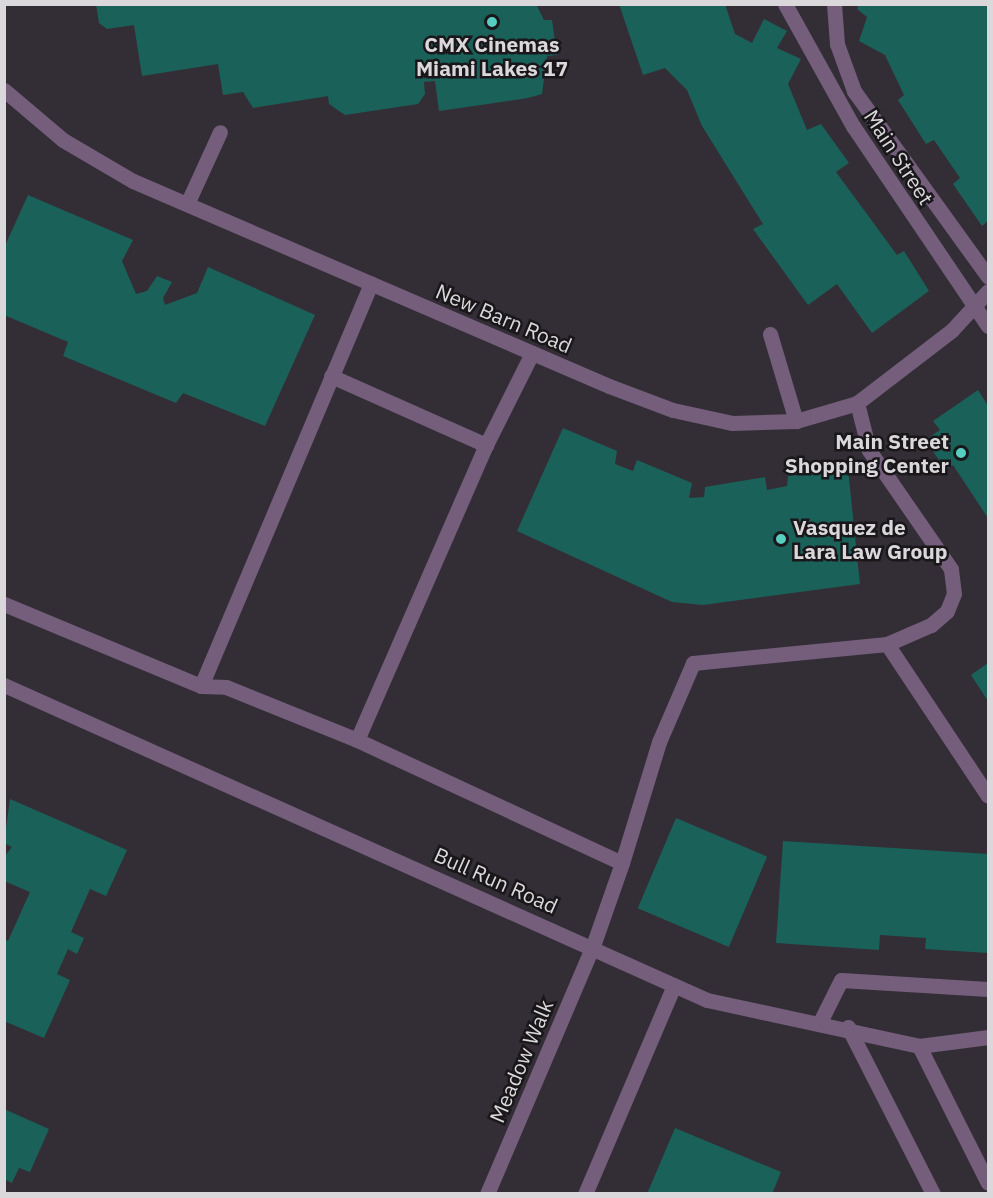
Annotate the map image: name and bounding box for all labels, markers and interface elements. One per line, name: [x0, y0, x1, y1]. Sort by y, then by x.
marker: CMX Cinemas Miami Lakes 17: [485, 15, 499, 29]
place label: CMX Cinemas Miami Lakes 17: [416, 31, 568, 81]
street label: Main Street: [859, 105, 939, 209]
street label: New Barn Road: [432, 278, 576, 358]
place label: Main Street Shopping Center: [785, 428, 949, 478]
marker: Main Street Shopping Center: [954, 446, 968, 460]
place label: Vasquez de Lara Law Group: [793, 514, 948, 564]
marker: Vasquez de Lara Law Group: [774, 532, 788, 546]
street label: Bull Run Road: [430, 842, 562, 918]
street label: Meadow Walk: [484, 996, 558, 1126]

